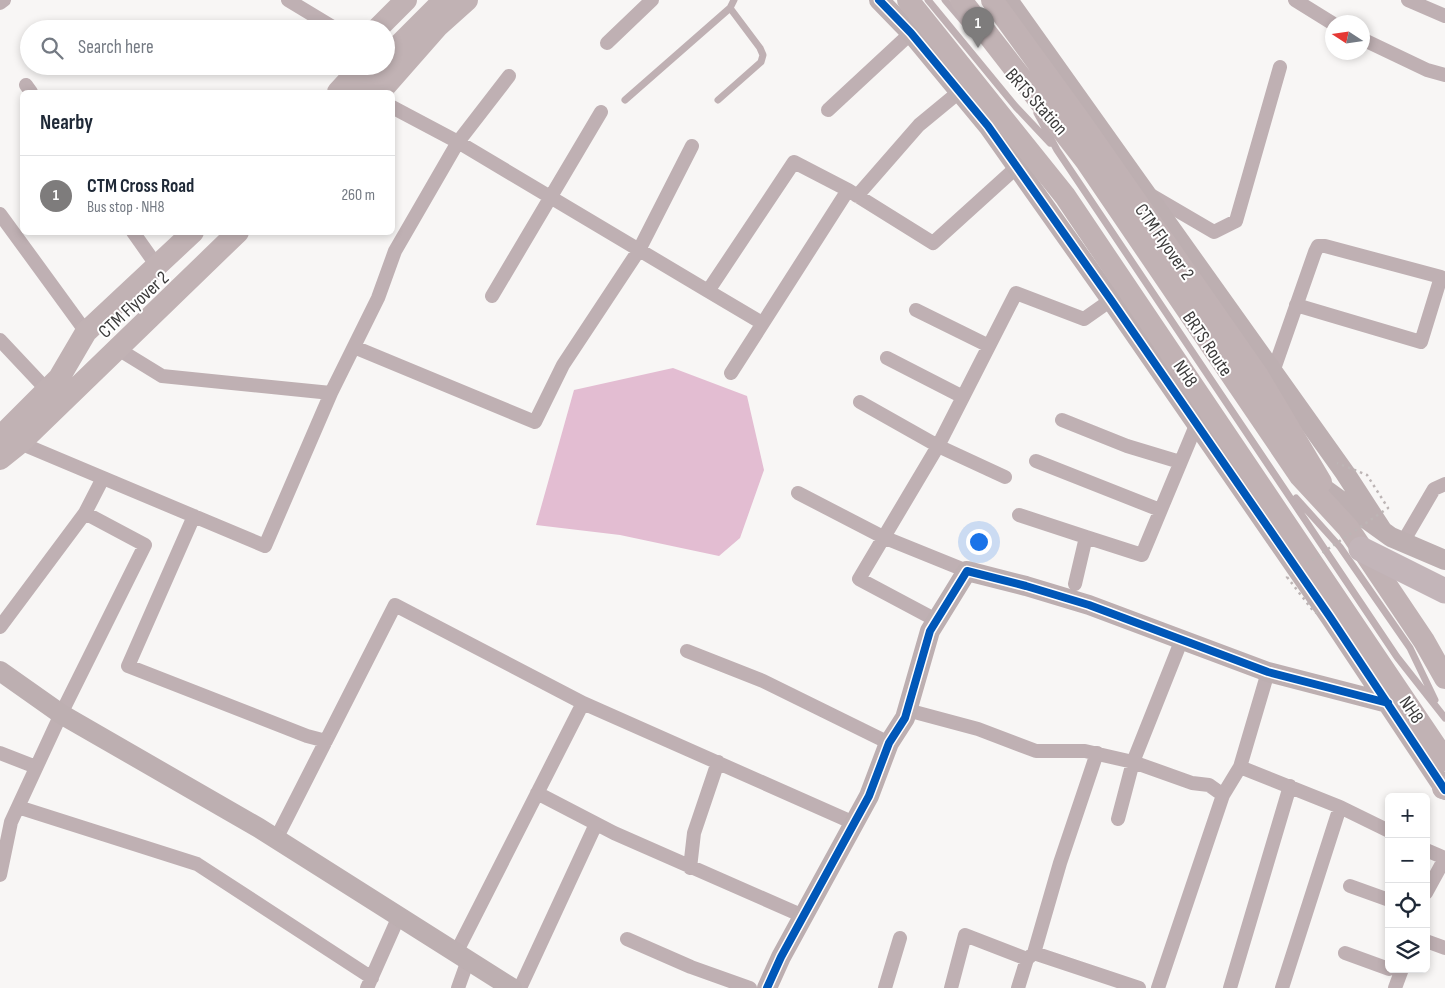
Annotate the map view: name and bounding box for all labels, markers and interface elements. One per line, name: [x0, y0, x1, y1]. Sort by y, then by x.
pin: 1: [962, 7, 994, 48]
north arrow: [1325, 15, 1370, 60]
search box: [20, 20, 395, 75]
icon: search: [38, 34, 66, 62]
text: Search here: [78, 36, 154, 59]
street label: BRTS Station: [1000, 64, 1072, 140]
text: Nearby: [40, 110, 93, 135]
text: CTM Cross Road: [87, 175, 194, 198]
text: 1: [53, 186, 59, 205]
text: 260 m: [341, 186, 375, 205]
text: Bus stop · NH8: [87, 198, 164, 217]
street label: CTM Flyover 2: [1129, 199, 1199, 285]
street label: CTM Flyover 2: [94, 267, 174, 343]
street label: BRTS Route: [1177, 307, 1237, 381]
street label: NH8: [1168, 356, 1202, 392]
your location: [966, 529, 992, 555]
street label: NH8: [1394, 692, 1428, 728]
map controls: [1385, 793, 1430, 973]
button: +: [1385, 793, 1430, 838]
button: −: [1385, 838, 1430, 883]
button: locate: [1385, 883, 1430, 928]
button: layers: [1385, 928, 1430, 973]

